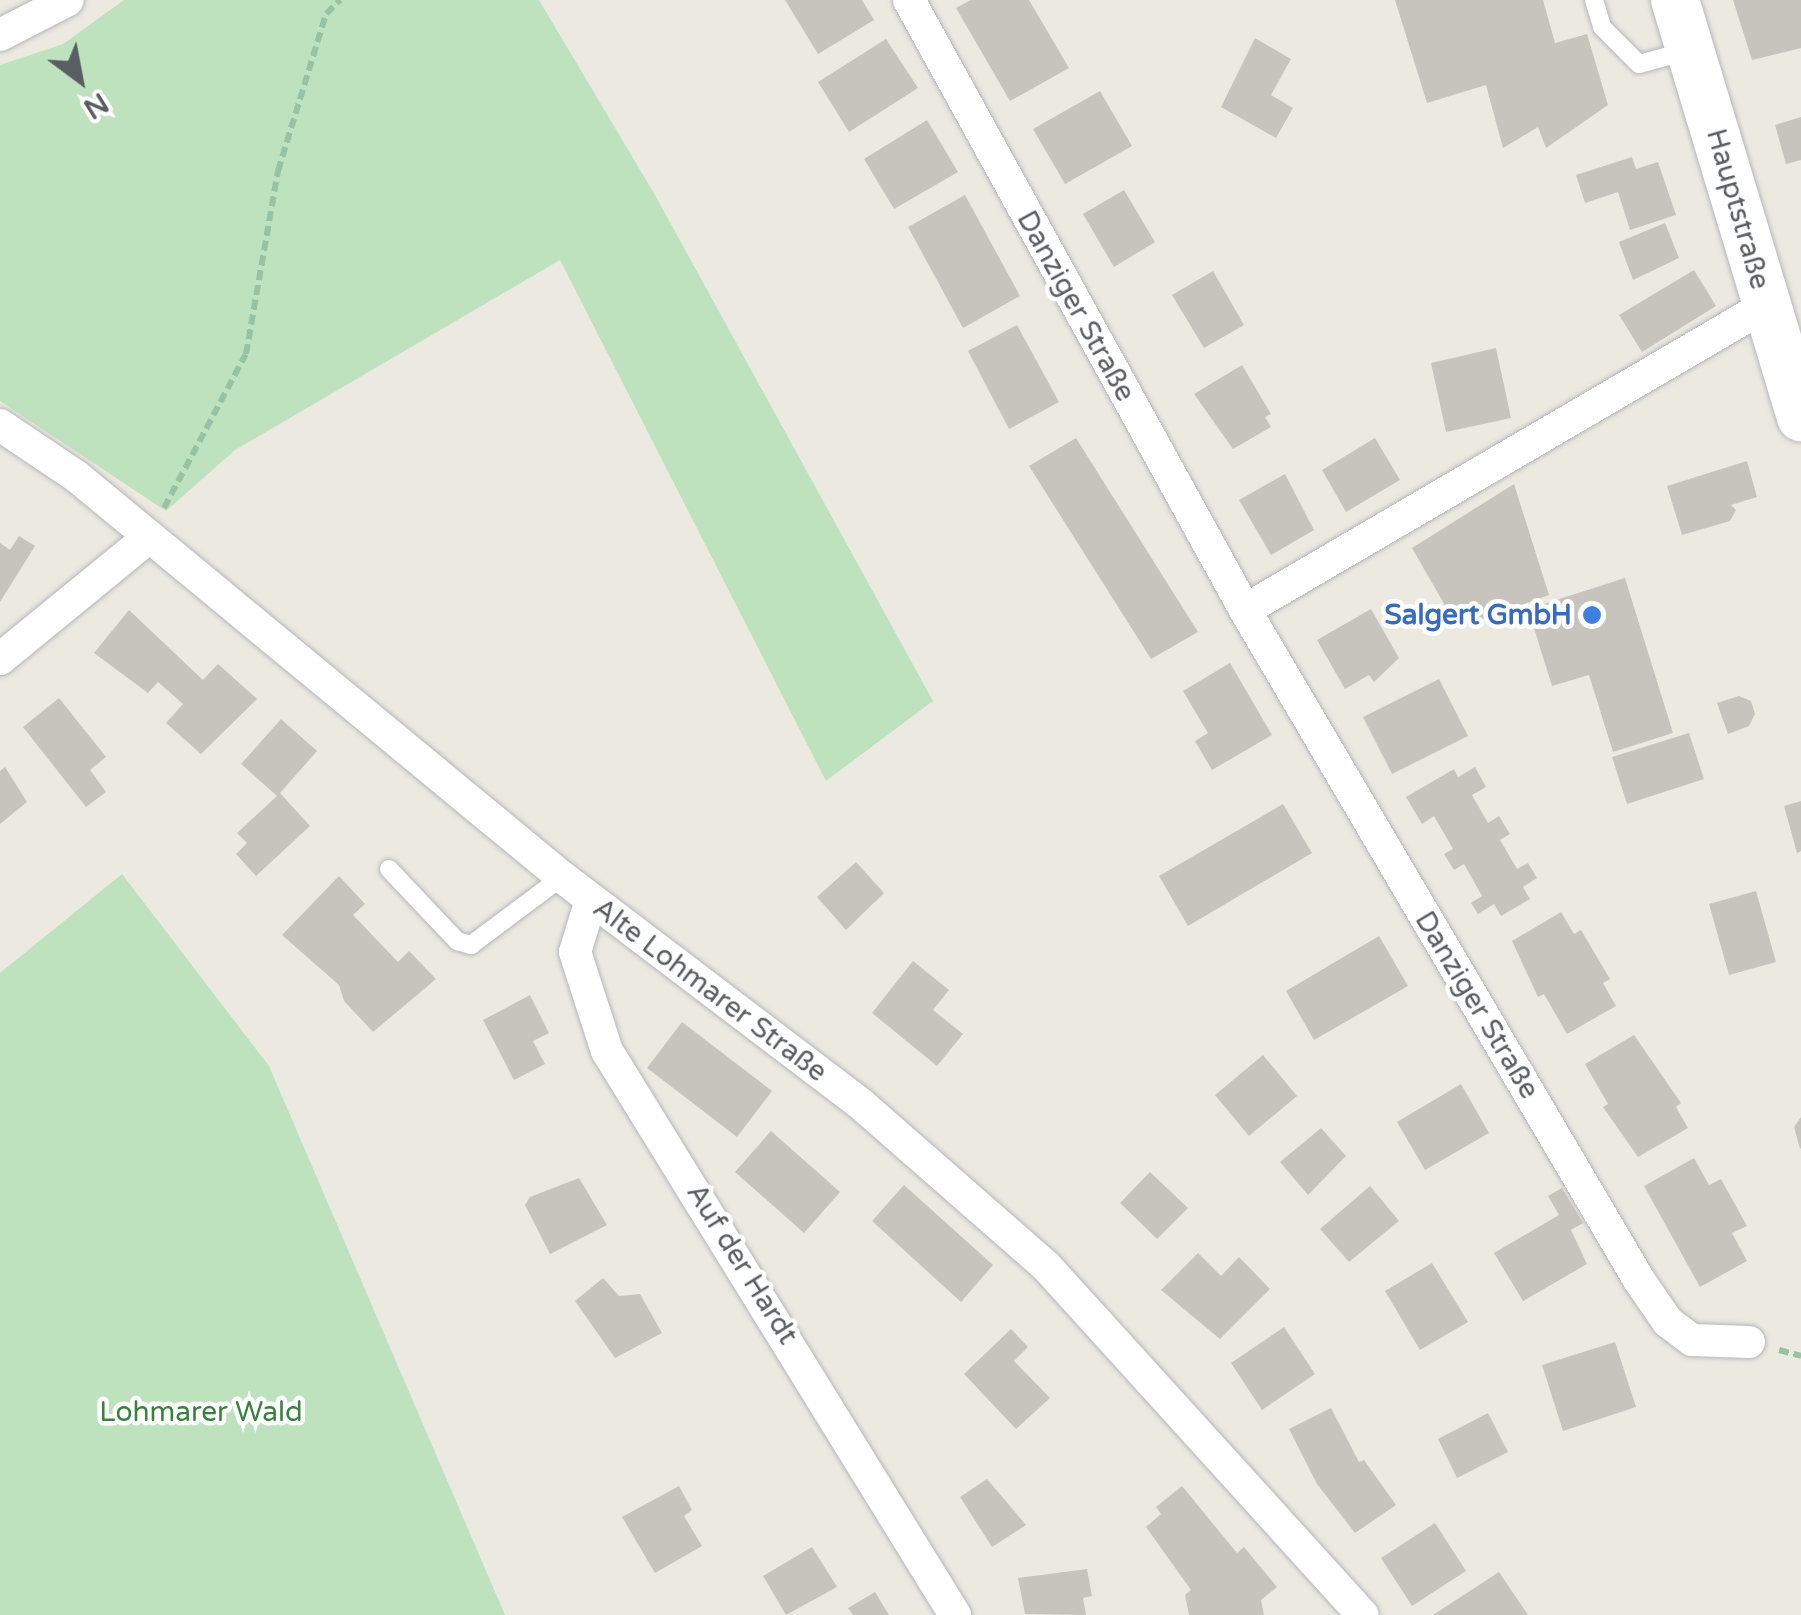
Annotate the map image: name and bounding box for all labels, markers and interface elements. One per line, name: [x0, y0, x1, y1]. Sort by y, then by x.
north arrow: [30, 30, 130, 130]
text: N: [77, 85, 114, 126]
street label: Hauptstraße: [1699, 125, 1777, 293]
street label: Danziger Straße: [1010, 205, 1142, 407]
place label: Salgert GmbH: [1385, 598, 1572, 632]
marker: Salgert GmbH: [1581, 604, 1603, 626]
street label: Alte Lohmarer Straße: [587, 891, 833, 1089]
street label: Danziger Straße: [1408, 905, 1546, 1105]
street label: Auf der Hardt: [679, 1178, 805, 1350]
park label: Lohmarer Wald: [99, 1395, 303, 1429]

